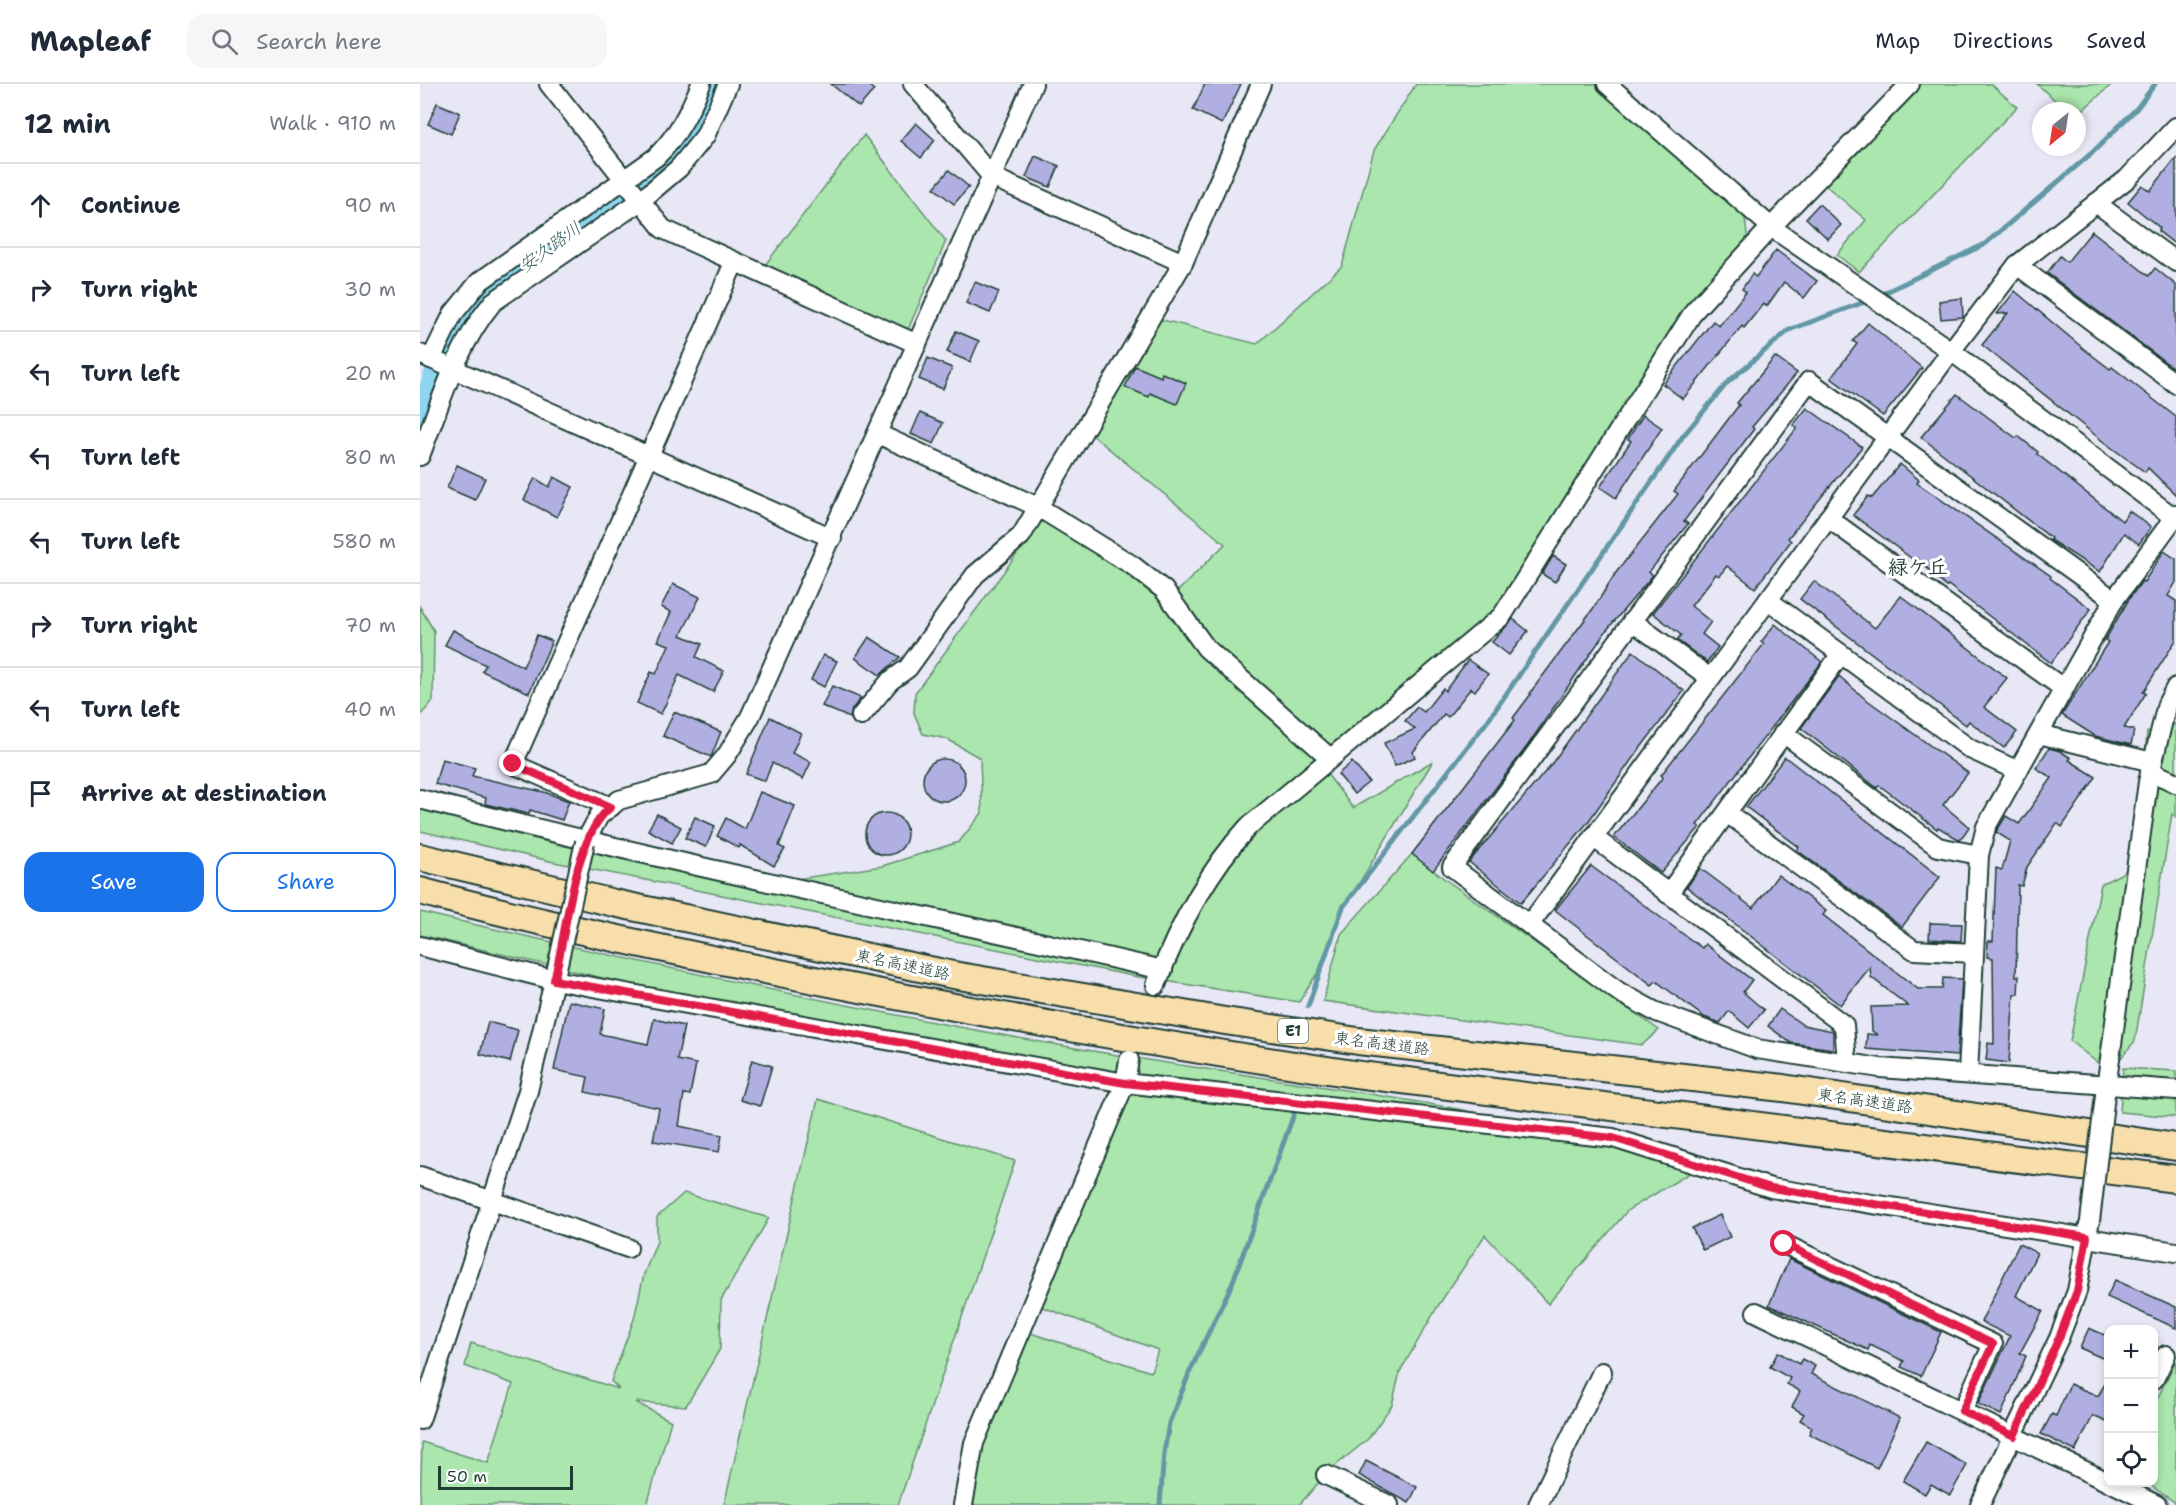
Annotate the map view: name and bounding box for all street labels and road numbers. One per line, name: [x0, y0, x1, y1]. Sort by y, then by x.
street label: 東名高速道路: [854, 944, 952, 985]
road number: E1: [1278, 1019, 1308, 1043]
street label: 東名高速道路: [1333, 1027, 1431, 1060]
street label: 東名高速道路: [1816, 1083, 1914, 1118]

